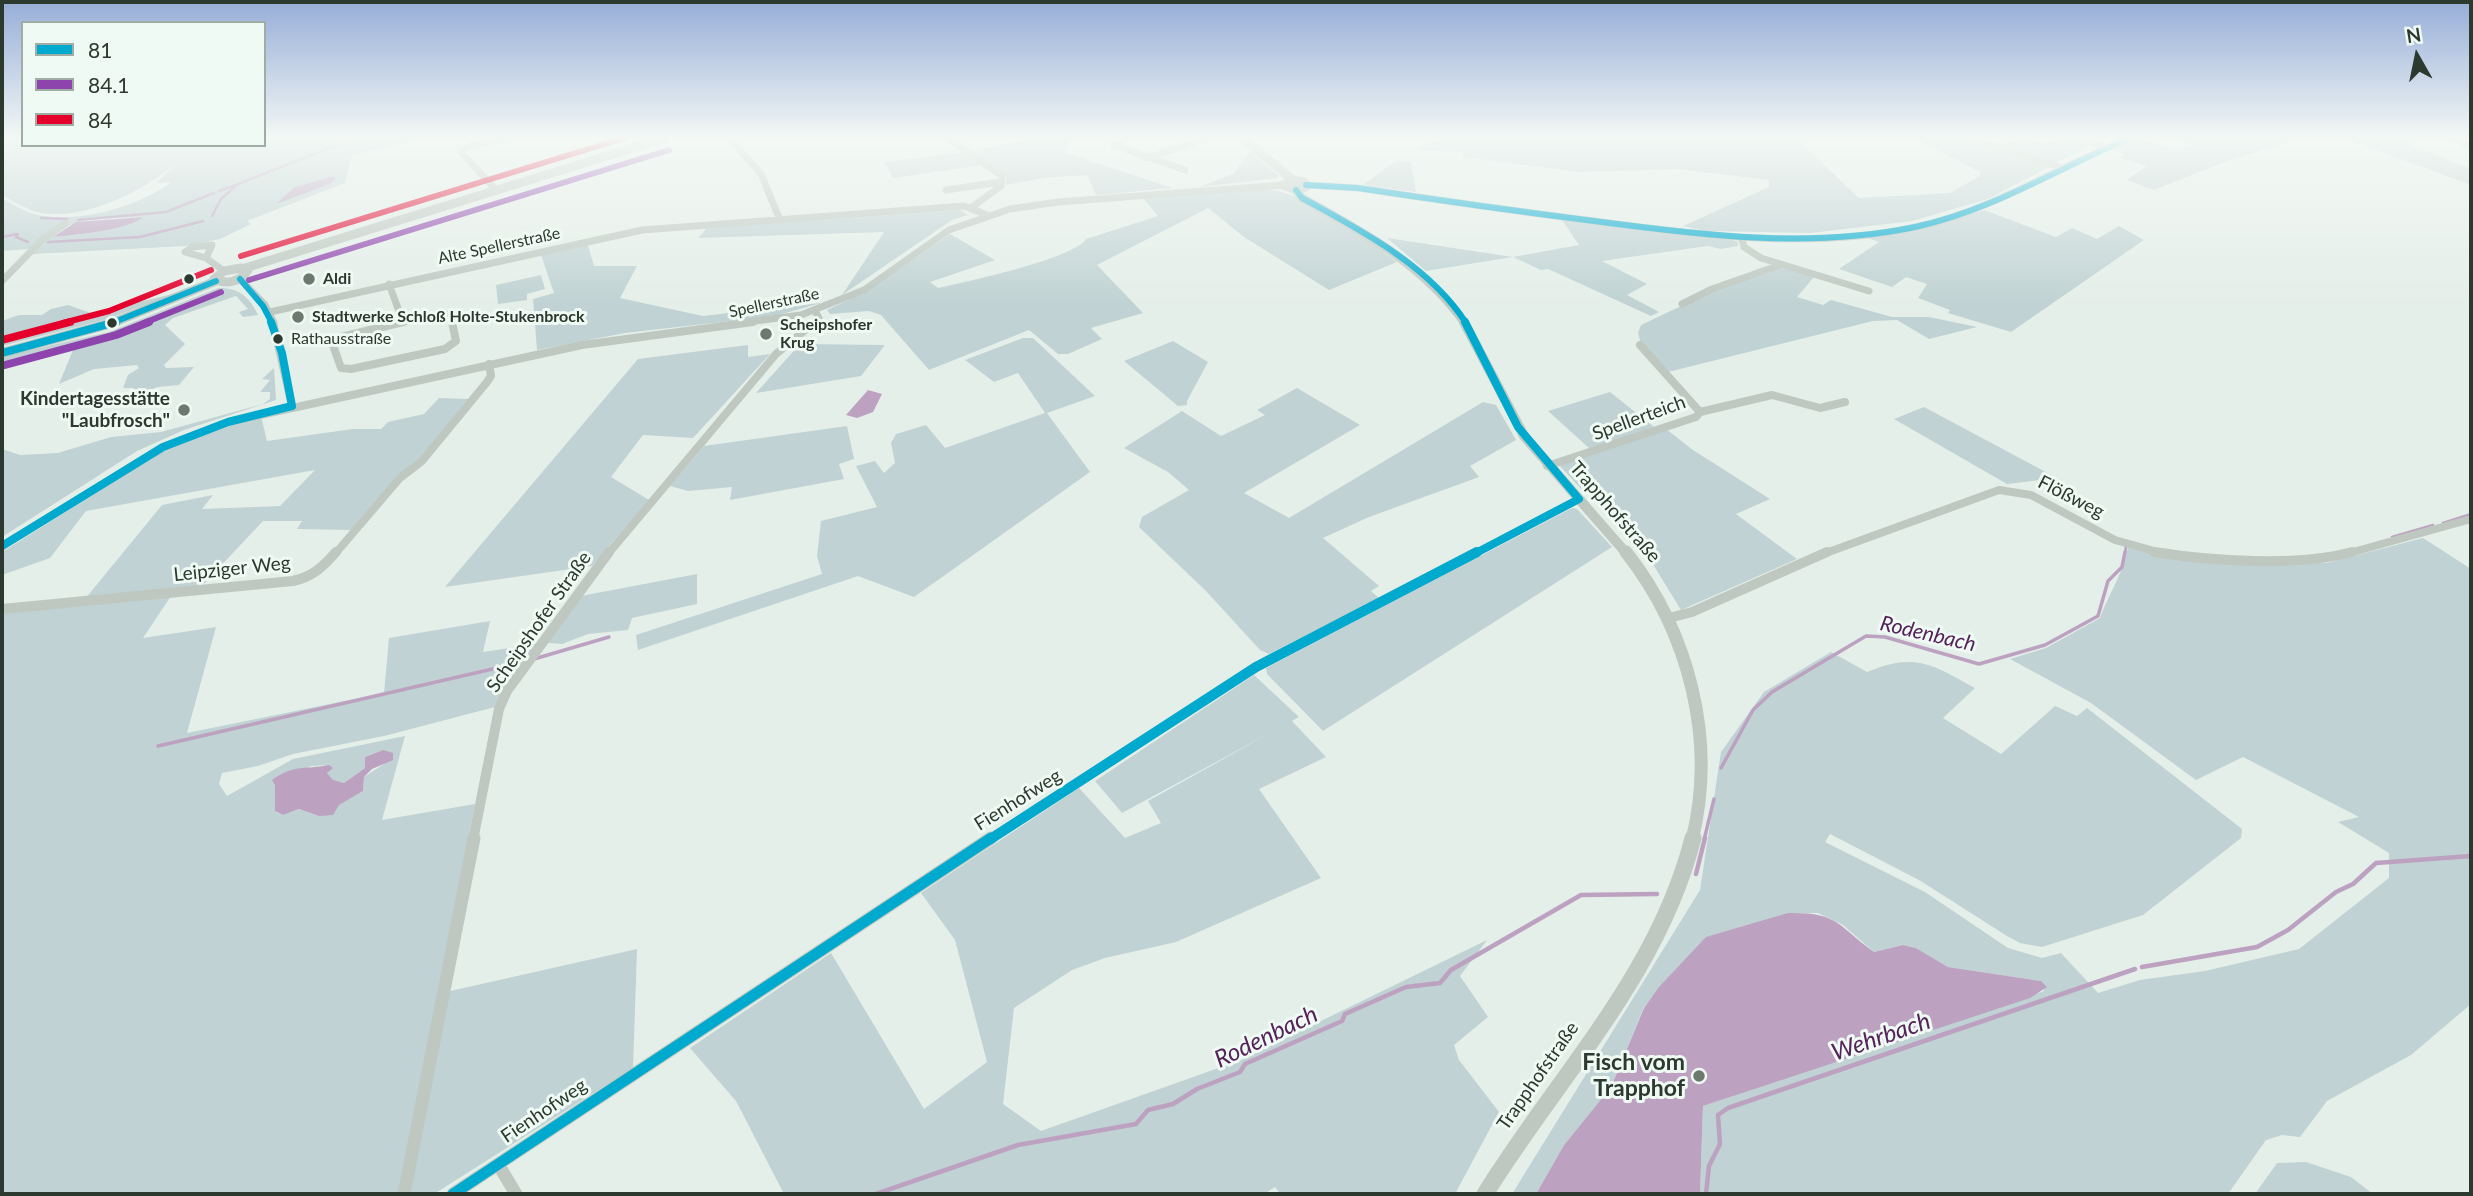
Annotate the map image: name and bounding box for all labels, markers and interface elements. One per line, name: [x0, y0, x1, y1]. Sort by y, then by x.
legend: [21, 21, 266, 147]
north arrow: [2382, 21, 2452, 91]
text: N: [2405, 22, 2423, 47]
text: 81: [88, 37, 112, 62]
text: 84.1: [88, 72, 130, 97]
text: 84: [88, 107, 112, 132]
street label: Alte Spellerstraße: [436, 224, 562, 268]
place label: Aldi: [323, 269, 351, 289]
marker: Aldi: [301, 271, 317, 287]
unlabelled marker: [182, 272, 196, 286]
street label: Spellerstraße: [727, 284, 821, 322]
place label: Stadtwerke Schloß Holte-Stukenbrock: [312, 307, 585, 327]
marker: Stadtwerke Schloß Holte-Stukenbrock: [290, 309, 306, 325]
place label: Scheipshofer Krug: [780, 315, 872, 353]
unlabelled marker: [105, 316, 119, 330]
marker: Scheipshofer Krug: [758, 326, 774, 342]
place label: Rathausstraße: [291, 329, 391, 349]
marker: Rathausstraße: [271, 332, 285, 346]
place label: Kindertagesstätte "Laubfrosch": [20, 388, 170, 432]
street label: Spellerteich: [1589, 391, 1689, 445]
marker: Kindertagesstätte "Laubfrosch": [176, 402, 192, 418]
street label: Trapphofstraße: [1565, 457, 1665, 567]
street label: Flößweg: [2034, 471, 2108, 523]
street label: Scheipshofer Straße: [482, 547, 596, 697]
street label: Leipziger Weg: [172, 552, 292, 586]
water label: Rodenbach: [1878, 611, 1978, 657]
street label: Fienhofweg: [970, 764, 1066, 836]
water label: Rodenbach: [1210, 1000, 1322, 1074]
water label: Wehrbach: [1828, 1007, 1934, 1067]
street label: Trapphofstraße: [1492, 1018, 1584, 1134]
place label: Fisch vom Trapphof: [1582, 1049, 1685, 1103]
marker: Fisch vom Trapphof: [1691, 1068, 1707, 1084]
street label: Fienhofweg: [497, 1074, 591, 1148]

